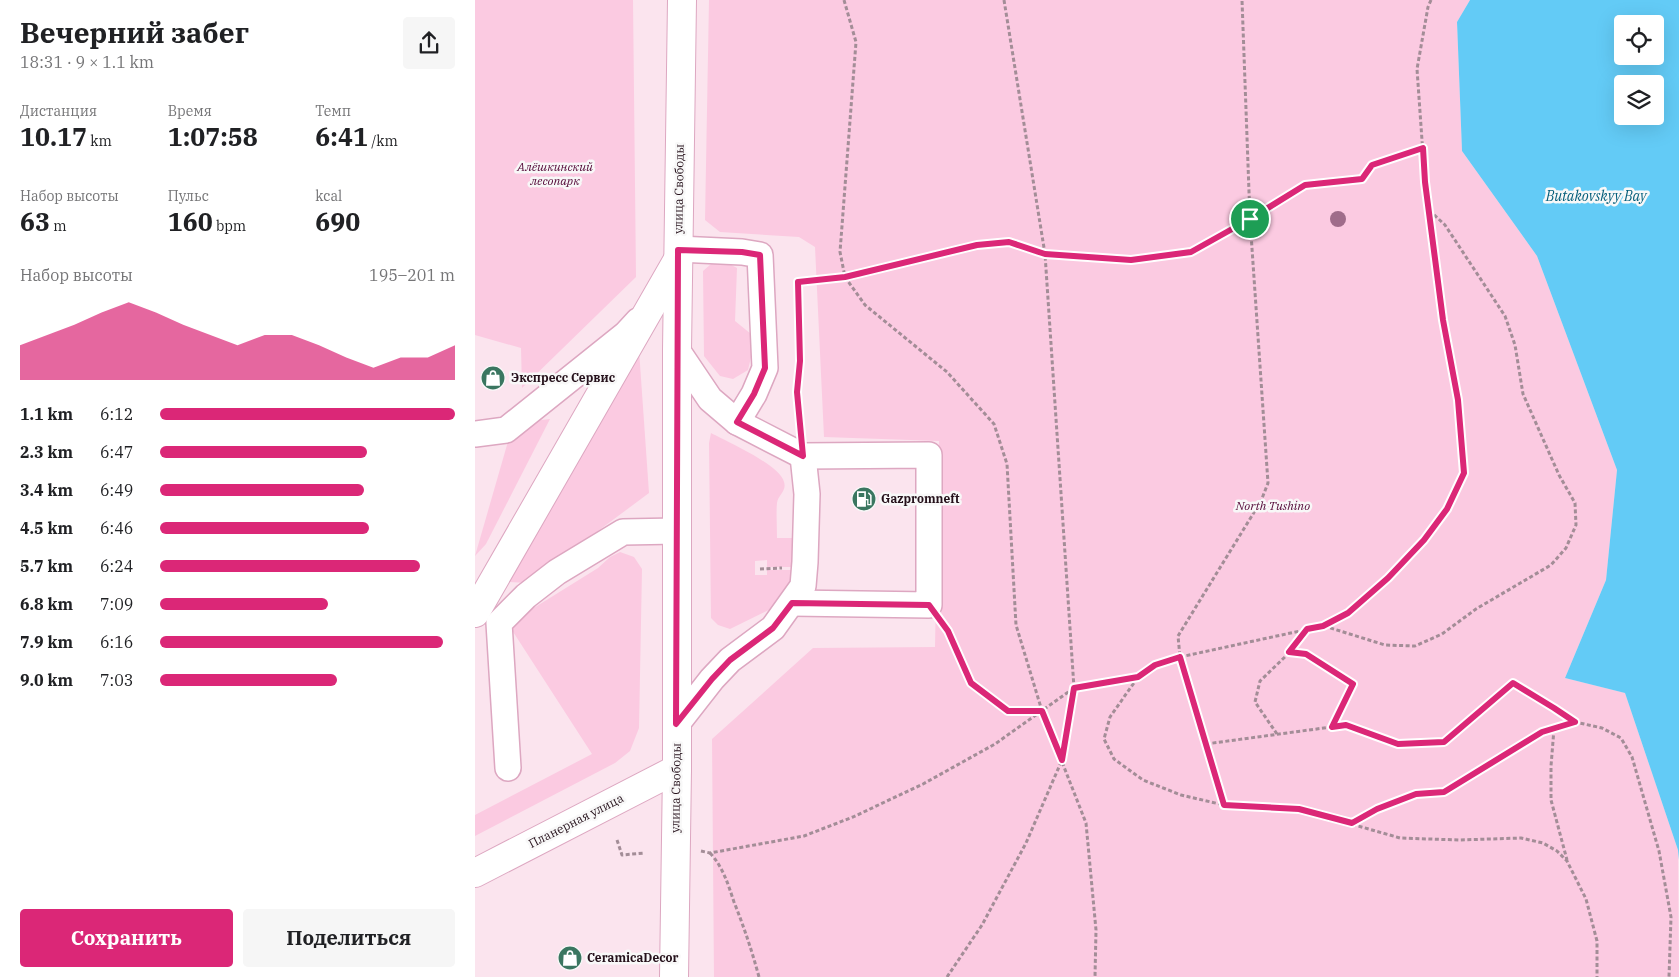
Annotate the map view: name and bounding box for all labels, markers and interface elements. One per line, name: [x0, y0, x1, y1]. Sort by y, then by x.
text: Вечерний забег: [20, 14, 249, 51]
map controls: [1614, 15, 1664, 125]
button: locate: [1614, 15, 1664, 65]
button: share: [403, 17, 455, 69]
text: 18:31 · 9 × 1.1 km: [20, 52, 154, 72]
button: layers: [1614, 75, 1664, 125]
text: Дистанция: [20, 102, 97, 120]
text: Время: [168, 102, 212, 120]
text: Темп: [315, 102, 351, 120]
text: 10.17: [20, 120, 87, 153]
text: 1:07:58: [168, 120, 258, 153]
text: 6:41: [315, 120, 368, 153]
text: km: [87, 132, 112, 150]
text: /km: [368, 132, 398, 150]
street label: улица Свободы: [670, 144, 687, 234]
park label: Алёшкинский лесопарк: [516, 159, 593, 188]
text: Набор высоты: [20, 187, 119, 205]
text: Пульс: [168, 187, 209, 205]
text: kcal: [315, 187, 342, 205]
water label: Butakovskyy Bay: [1545, 187, 1648, 205]
pin: [1229, 198, 1271, 240]
text: 63: [20, 205, 50, 238]
text: 160: [168, 205, 213, 238]
text: 690: [315, 205, 360, 238]
icon: arrive: [1236, 205, 1264, 233]
text: m: [50, 217, 67, 235]
text: bpm: [213, 217, 246, 235]
text: Набор высоты: [20, 265, 133, 285]
text: 195–201 m: [369, 265, 455, 285]
shop icon: Экспресс Сервис: [480, 365, 506, 391]
place label: Экспресс Сервис: [511, 370, 616, 385]
text: 1.1 km: [20, 404, 73, 424]
text: 6:12: [100, 404, 133, 424]
text: 2.3 km: [20, 442, 73, 462]
text: 6:47: [100, 442, 133, 462]
text: 3.4 km: [20, 480, 73, 500]
text: 6:49: [100, 480, 133, 500]
fuel station icon: Gazpromneft: [851, 486, 877, 512]
place label: Gazpromneft: [881, 491, 960, 506]
park label: North Tushino: [1235, 498, 1310, 513]
text: 4.5 km: [20, 518, 73, 538]
text: 6:46: [100, 518, 133, 538]
text: 5.7 km: [20, 556, 73, 576]
text: 6:24: [100, 556, 133, 576]
text: 6.8 km: [20, 594, 73, 614]
text: 7:09: [100, 594, 133, 614]
text: 7.9 km: [20, 632, 73, 652]
text: 6:16: [100, 632, 133, 652]
text: 9.0 km: [20, 670, 73, 690]
text: 7:03: [100, 670, 133, 690]
street label: улица Свободы: [667, 743, 684, 833]
street label: Планерная улица: [526, 790, 626, 851]
button: Сохранить: [20, 909, 233, 967]
button: Поделиться: [243, 909, 455, 967]
shop icon: CeramicaDecor: [557, 945, 583, 971]
place label: CeramicaDecor: [587, 950, 679, 965]

